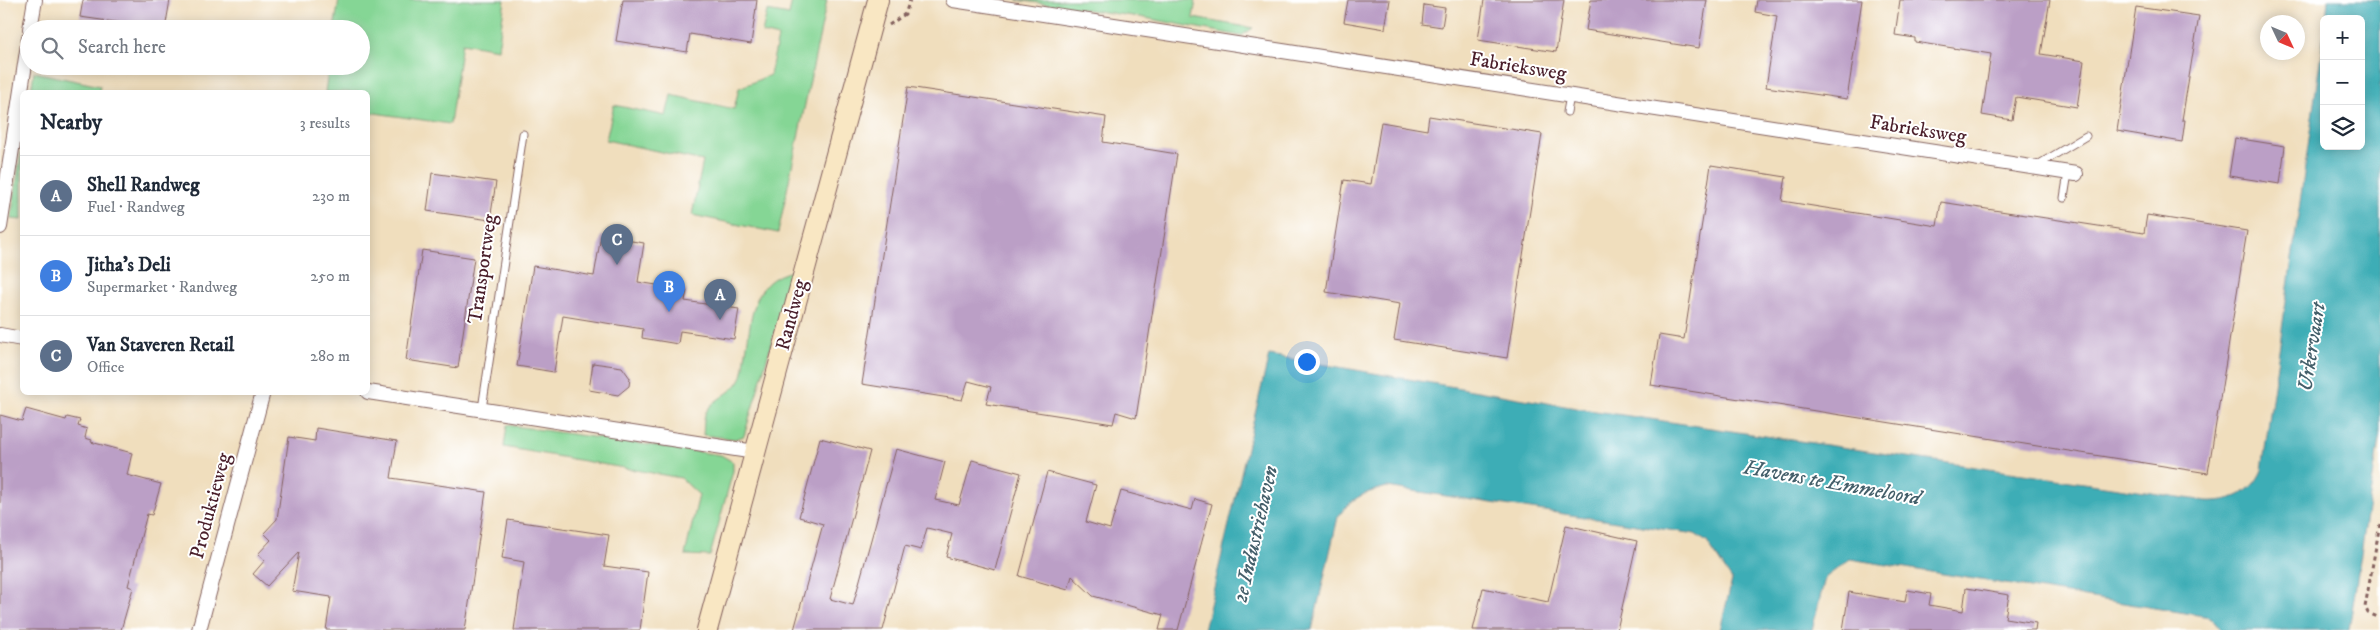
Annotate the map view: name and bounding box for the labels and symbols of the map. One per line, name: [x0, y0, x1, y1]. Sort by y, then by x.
north arrow: [2260, 15, 2305, 60]
street label: Fabrieksweg: [1468, 47, 1568, 87]
street label: Fabrieksweg: [1868, 110, 1968, 150]
street label: Transportweg: [463, 212, 503, 325]
pin: C: [601, 224, 633, 265]
pin: B: [653, 271, 685, 312]
street label: Randweg: [770, 276, 814, 353]
pin: A: [704, 279, 736, 320]
water label: Urkervaart: [2292, 299, 2332, 393]
your location: [1294, 349, 1320, 375]
street label: Produktieweg: [185, 450, 237, 562]
water label: Havens te Emmeloord: [1741, 454, 1925, 512]
water label: 2e Industriehaven: [1228, 463, 1284, 605]

